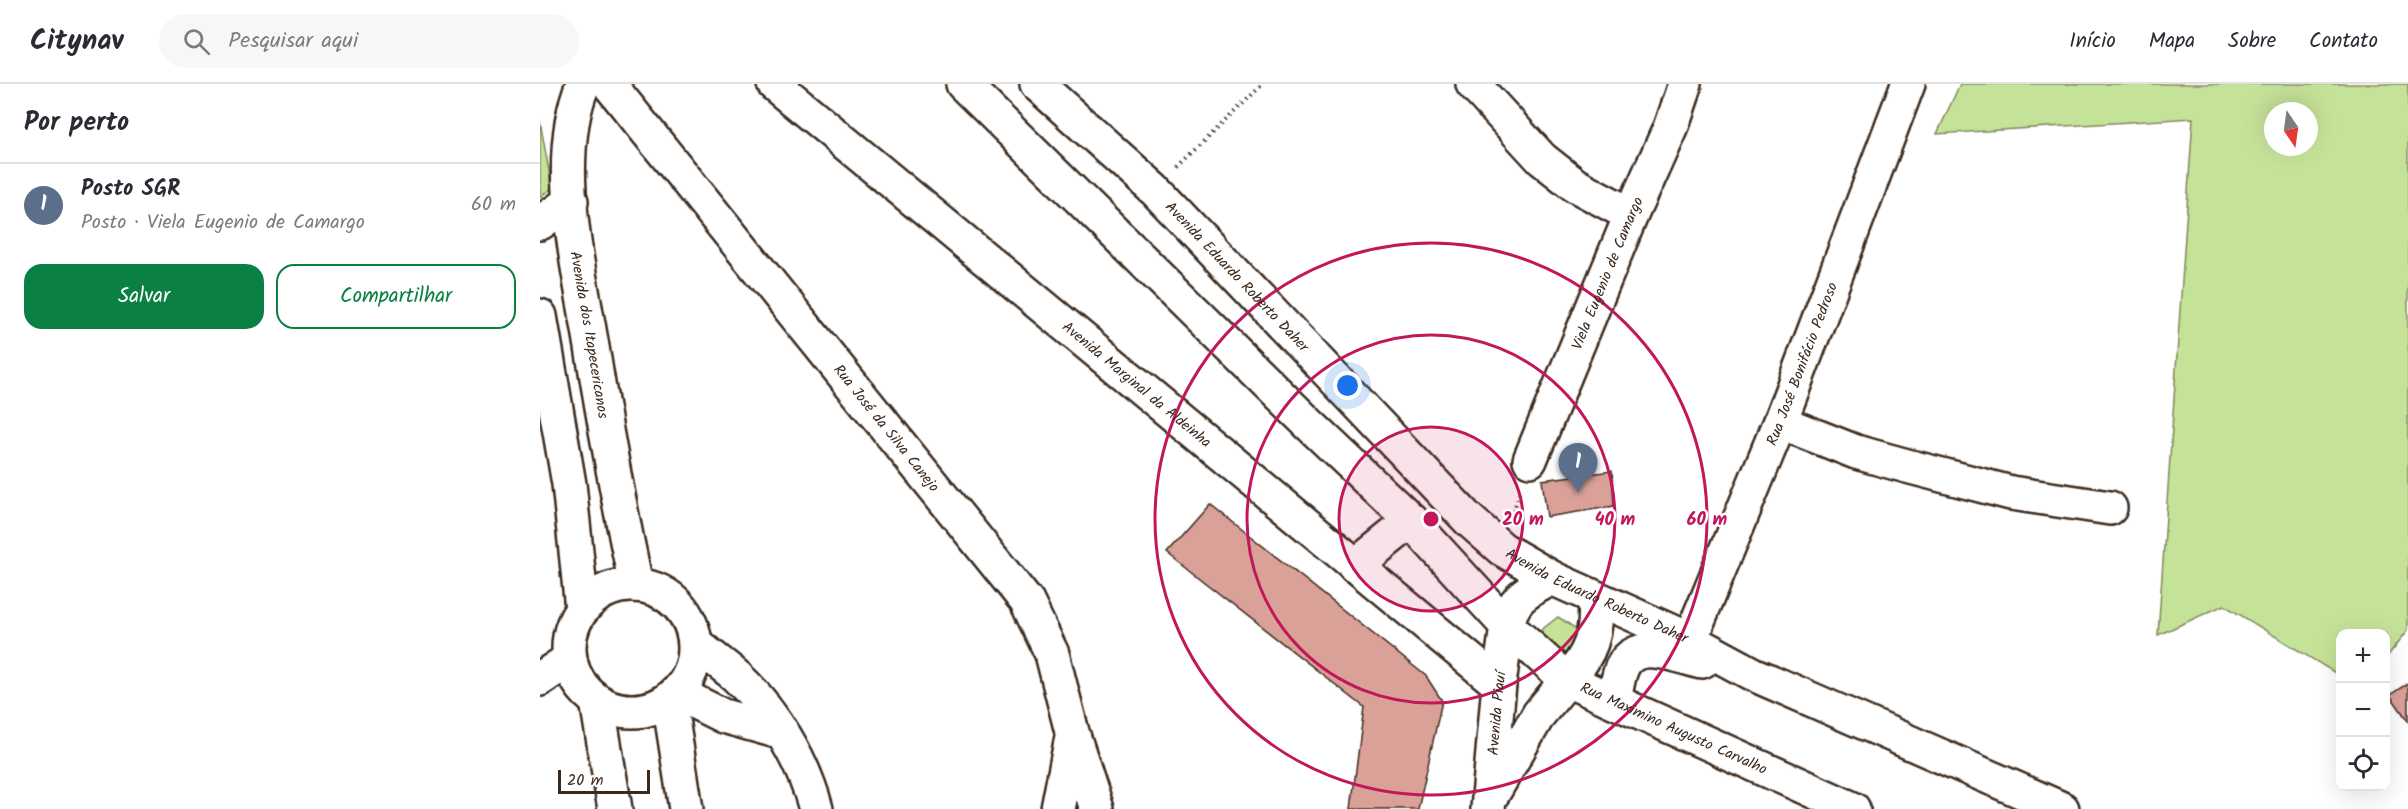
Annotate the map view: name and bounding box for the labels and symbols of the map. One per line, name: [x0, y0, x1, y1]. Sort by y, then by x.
north arrow: [2264, 102, 2318, 156]
street label: Viela Eugenio de Camargo: [1566, 193, 1651, 354]
street label: Avenida Eduardo Roberto Daher: [1159, 196, 1315, 359]
street label: Avenida dos Itapecericanos: [563, 250, 615, 421]
street label: Rua José Bonifácio Pedroso: [1761, 279, 1845, 449]
street label: Avenida Marginal da Aldeinha: [1056, 316, 1216, 454]
street label: Rua José da Silva Canejo: [827, 359, 945, 498]
your location: [1333, 371, 1362, 400]
pin: 1: [1558, 444, 1598, 493]
text: 20 m: [1502, 506, 1544, 535]
text: 40 m: [1595, 506, 1636, 535]
text: 60 m: [1687, 506, 1728, 535]
centre of rings: [1421, 509, 1441, 529]
street label: Avenida Eduardo Roberto Daher: [1500, 542, 1693, 651]
street label: Avenida Piauí: [1482, 668, 1514, 756]
street label: Rua Maximino Augusto Carvalho: [1576, 676, 1771, 782]
scale bar: [558, 767, 650, 794]

